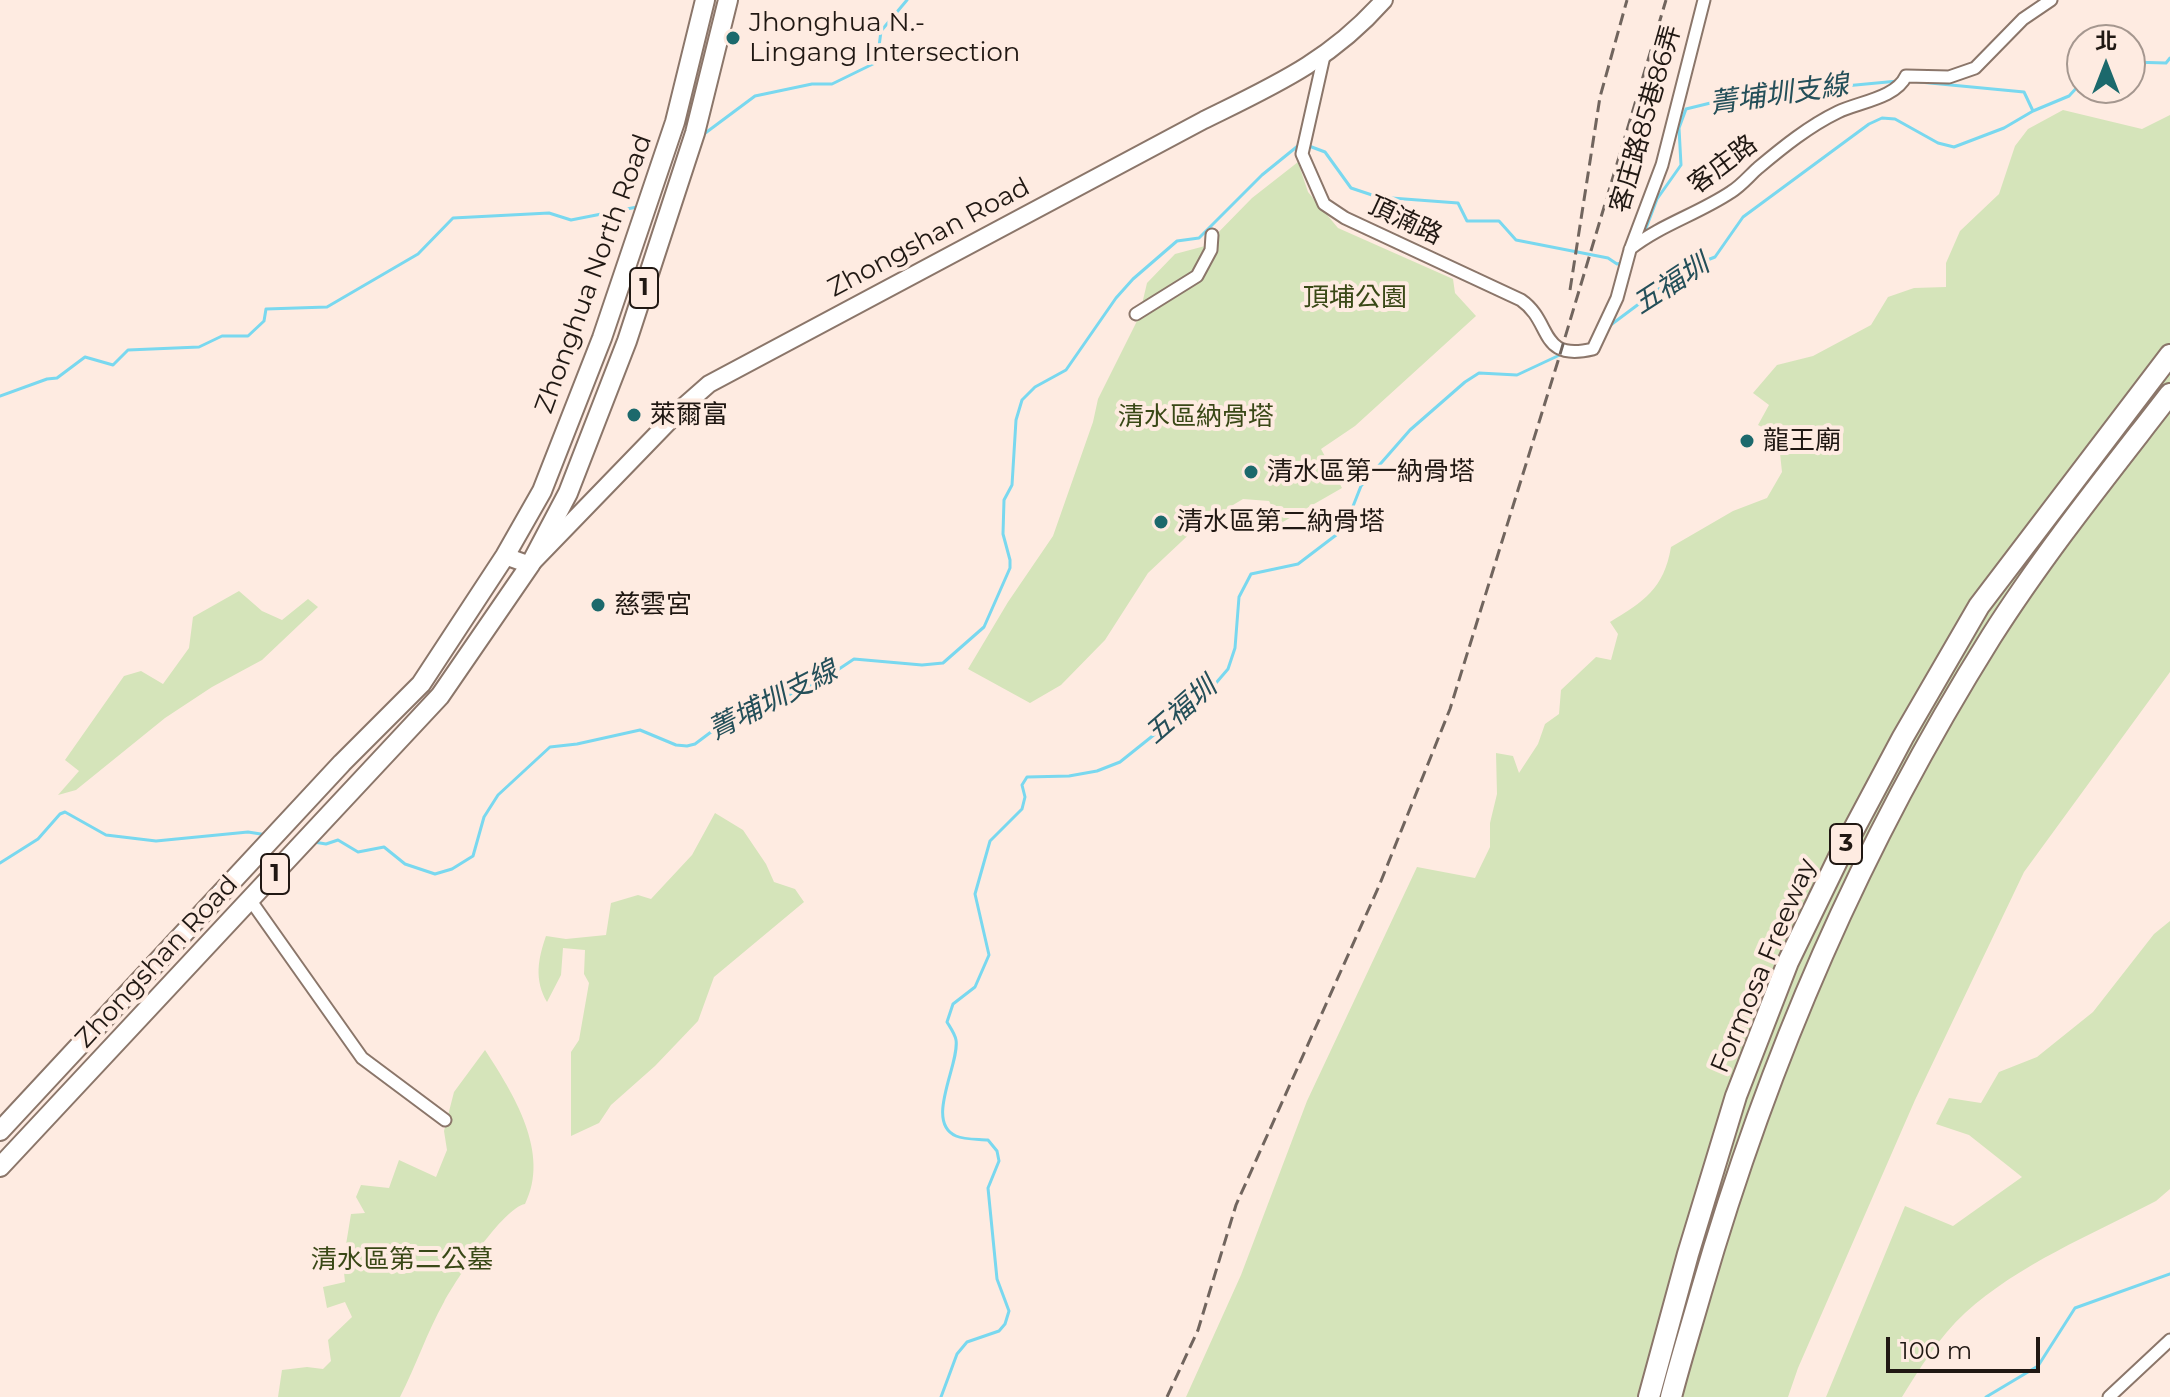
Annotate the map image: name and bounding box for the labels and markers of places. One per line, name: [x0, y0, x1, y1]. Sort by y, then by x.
place label: Jhonghua N.- Lingang Intersection: [749, 7, 1020, 68]
marker: Jhonghua N.- Lingang Intersection: [724, 29, 742, 47]
place label: 萊爾富: [650, 399, 728, 431]
marker: 萊爾富: [625, 406, 643, 424]
place label: 龍王廟: [1763, 425, 1841, 457]
marker: 龍王廟: [1738, 432, 1756, 450]
place label: 清水區第一納骨塔: [1267, 456, 1475, 488]
marker: 清水區第一納骨塔: [1242, 463, 1260, 481]
place label: 清水區第二納骨塔: [1177, 506, 1385, 538]
marker: 清水區第二納骨塔: [1152, 513, 1170, 531]
place label: 慈雲宮: [614, 589, 692, 621]
marker: 慈雲宮: [589, 596, 607, 614]

